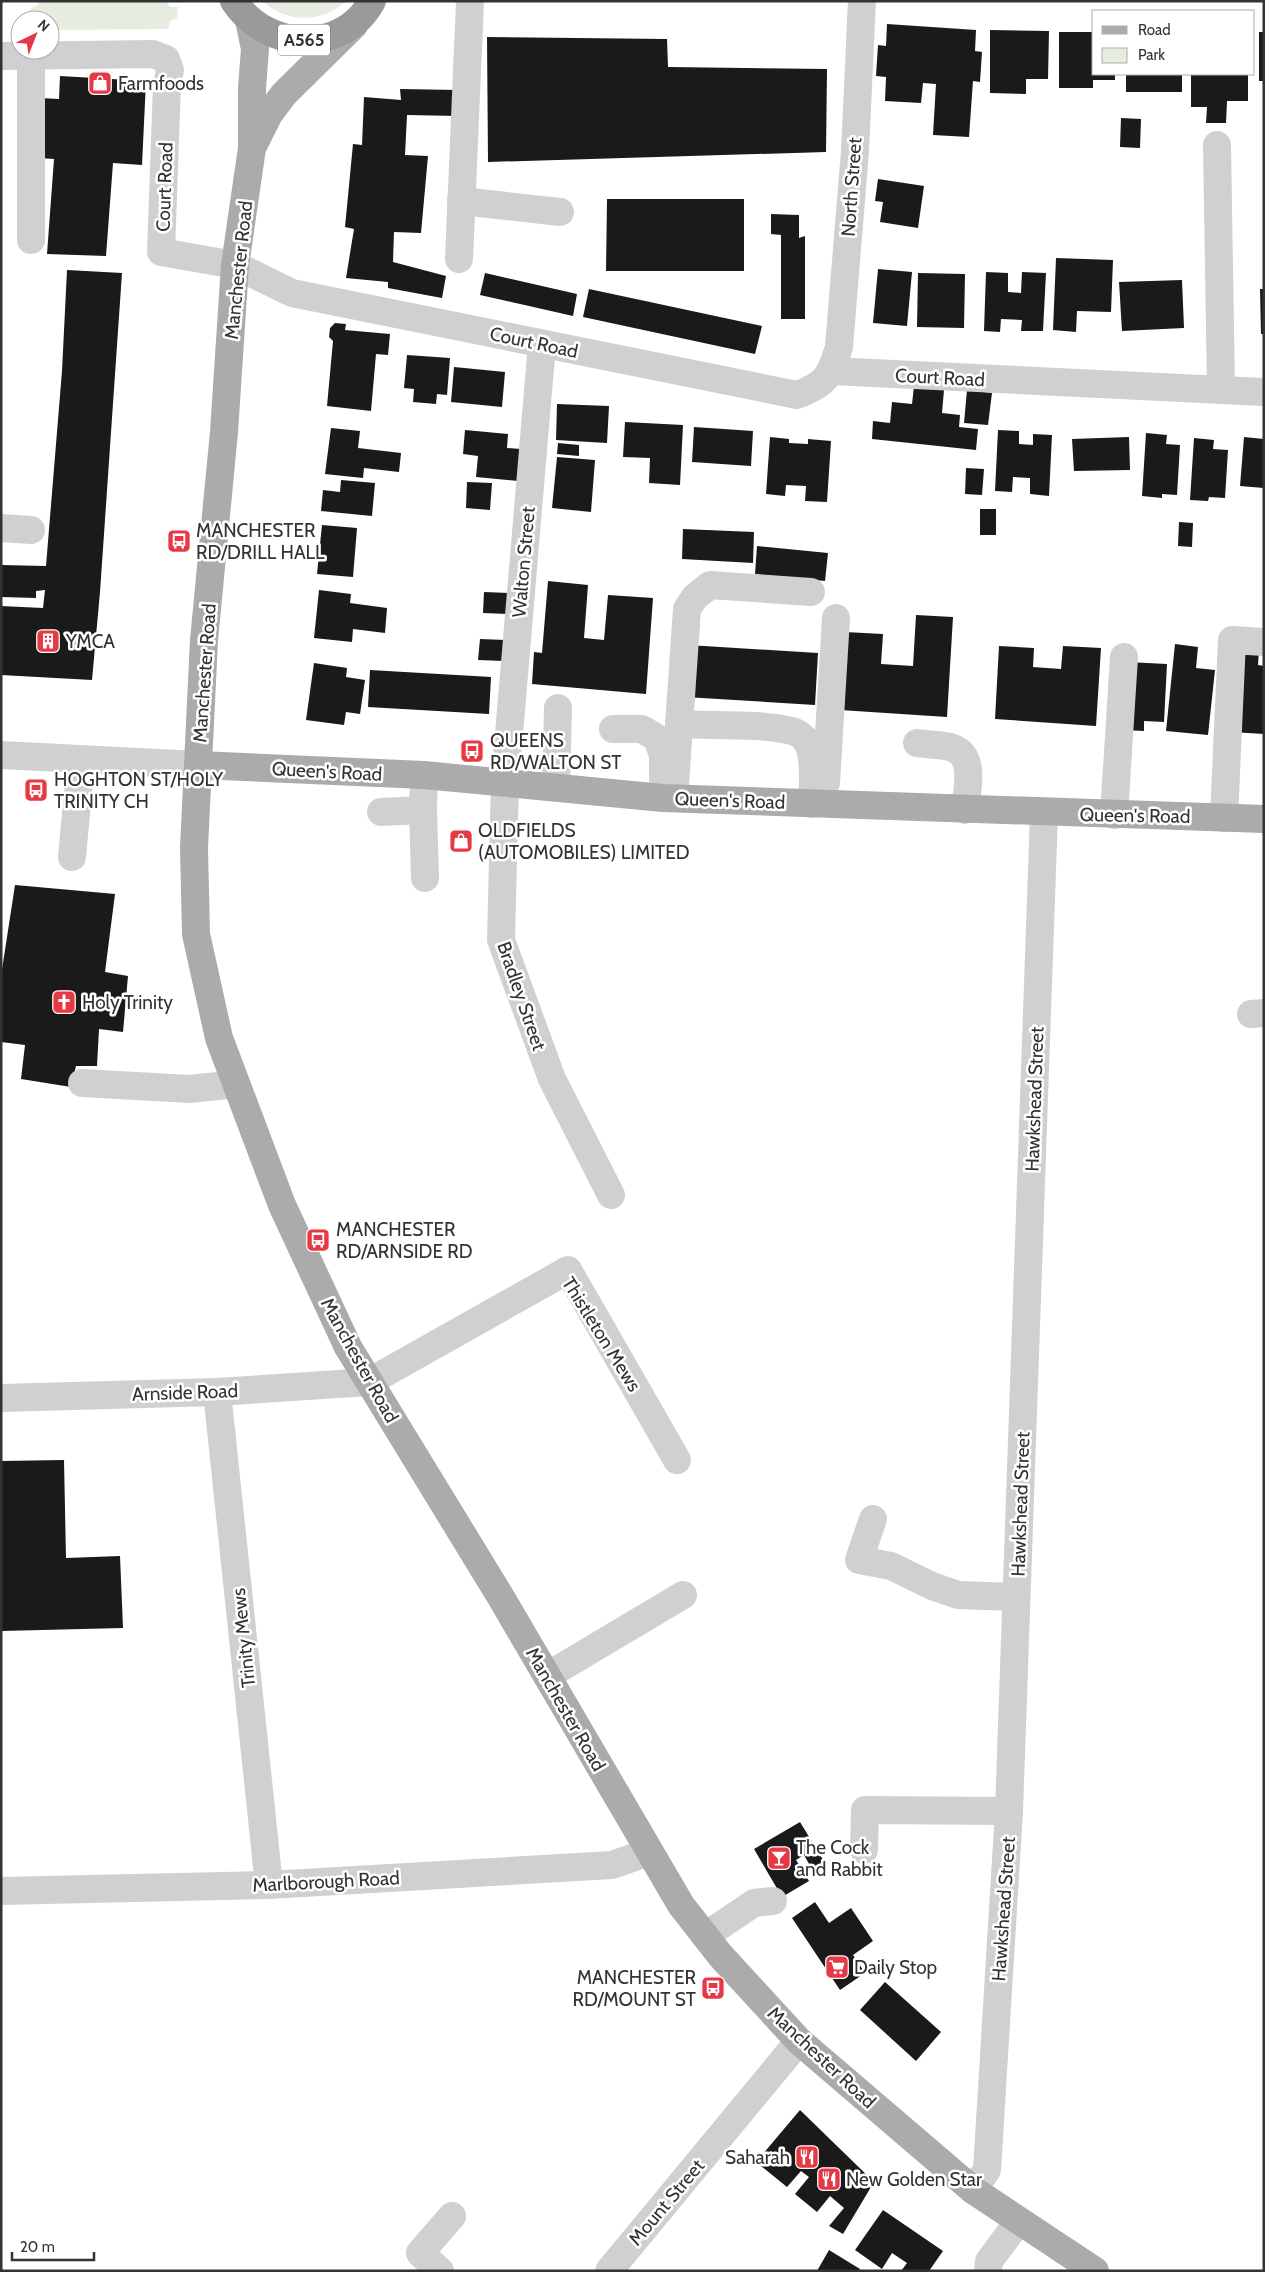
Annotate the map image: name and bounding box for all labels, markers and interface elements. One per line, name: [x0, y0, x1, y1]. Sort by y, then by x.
north arrow: [10, 10, 60, 60]
legend: [1092, 10, 1255, 75]
text: N: [34, 16, 54, 35]
text: Road: [1138, 21, 1171, 39]
road number: A565: [278, 24, 330, 56]
text: Park: [1138, 46, 1165, 64]
shop icon: Farmfoods: [87, 70, 113, 96]
place label: Farmfoods: [118, 72, 204, 95]
street label: North Street: [837, 136, 866, 237]
street label: Court Road: [151, 142, 178, 232]
street label: Manchester Road: [220, 200, 257, 340]
street label: Court Road: [488, 322, 580, 363]
street label: Court Road: [895, 364, 985, 391]
street label: Walton Street: [507, 505, 540, 618]
place label: MANCHESTER RD/DRILL HALL: [196, 519, 325, 564]
bus stop icon: MANCHESTER RD/DRILL HALL: [166, 528, 192, 554]
street label: Manchester Road: [188, 603, 221, 743]
building icon: YMCA: [35, 628, 61, 654]
place label: YMCA: [65, 630, 115, 653]
place label: QUEENS RD/WALTON ST: [490, 729, 621, 774]
bus stop icon: QUEENS RD/WALTON ST: [459, 738, 485, 764]
street label: Queen's Road: [271, 757, 383, 786]
place label: HOGHTON ST/HOLY TRINITY CH: [54, 768, 223, 813]
bus stop icon: HOGHTON ST/HOLY TRINITY CH: [23, 777, 49, 803]
street label: Queen's Road: [674, 787, 786, 814]
street label: Queen's Road: [1079, 803, 1190, 828]
place label: OLDFIELDS (AUTOMOBILES) LIMITED: [478, 819, 690, 864]
shop icon: OLDFIELDS (AUTOMOBILES) LIMITED: [448, 828, 474, 854]
street label: Bradley Street: [492, 939, 551, 1054]
church icon: Holy Trinity: [51, 989, 77, 1015]
place label: Holy Trinity: [82, 991, 173, 1014]
street label: Hawkshead Street: [1020, 1026, 1049, 1172]
place label: MANCHESTER RD/ARNSIDE RD: [336, 1218, 473, 1263]
bus stop icon: MANCHESTER RD/ARNSIDE RD: [305, 1227, 331, 1253]
street label: Thistleton Mews: [557, 1273, 646, 1396]
street label: Manchester Road: [316, 1294, 403, 1427]
street label: Arnside Road: [132, 1379, 238, 1406]
street label: Hawkshead Street: [1006, 1431, 1035, 1577]
street label: Trinity Mews: [227, 1587, 260, 1689]
street label: Manchester Road: [521, 1643, 610, 1775]
street label: Hawkshead Street: [987, 1835, 1020, 1982]
place label: The Cock and Rabbit: [796, 1836, 883, 1881]
bar icon: The Cock and Rabbit: [766, 1845, 792, 1871]
street label: Marlborough Road: [252, 1866, 400, 1897]
supermarket icon: Daily Stop: [824, 1954, 850, 1980]
place label: Daily Stop: [854, 1956, 937, 1979]
place label: MANCHESTER RD/MOUNT ST: [573, 1966, 697, 2011]
bus stop icon: MANCHESTER RD/MOUNT ST: [700, 1975, 726, 2001]
street label: Manchester Road: [763, 2002, 880, 2113]
restaurant icon: Saharah: [794, 2144, 820, 2170]
place label: Saharah: [725, 2146, 790, 2169]
street label: Mount Street: [624, 2154, 710, 2250]
restaurant icon: New Golden Star: [816, 2166, 842, 2192]
place label: New Golden Star: [846, 2168, 982, 2191]
scale bar: [12, 2230, 95, 2262]
text: 20 m: [20, 2238, 55, 2256]

